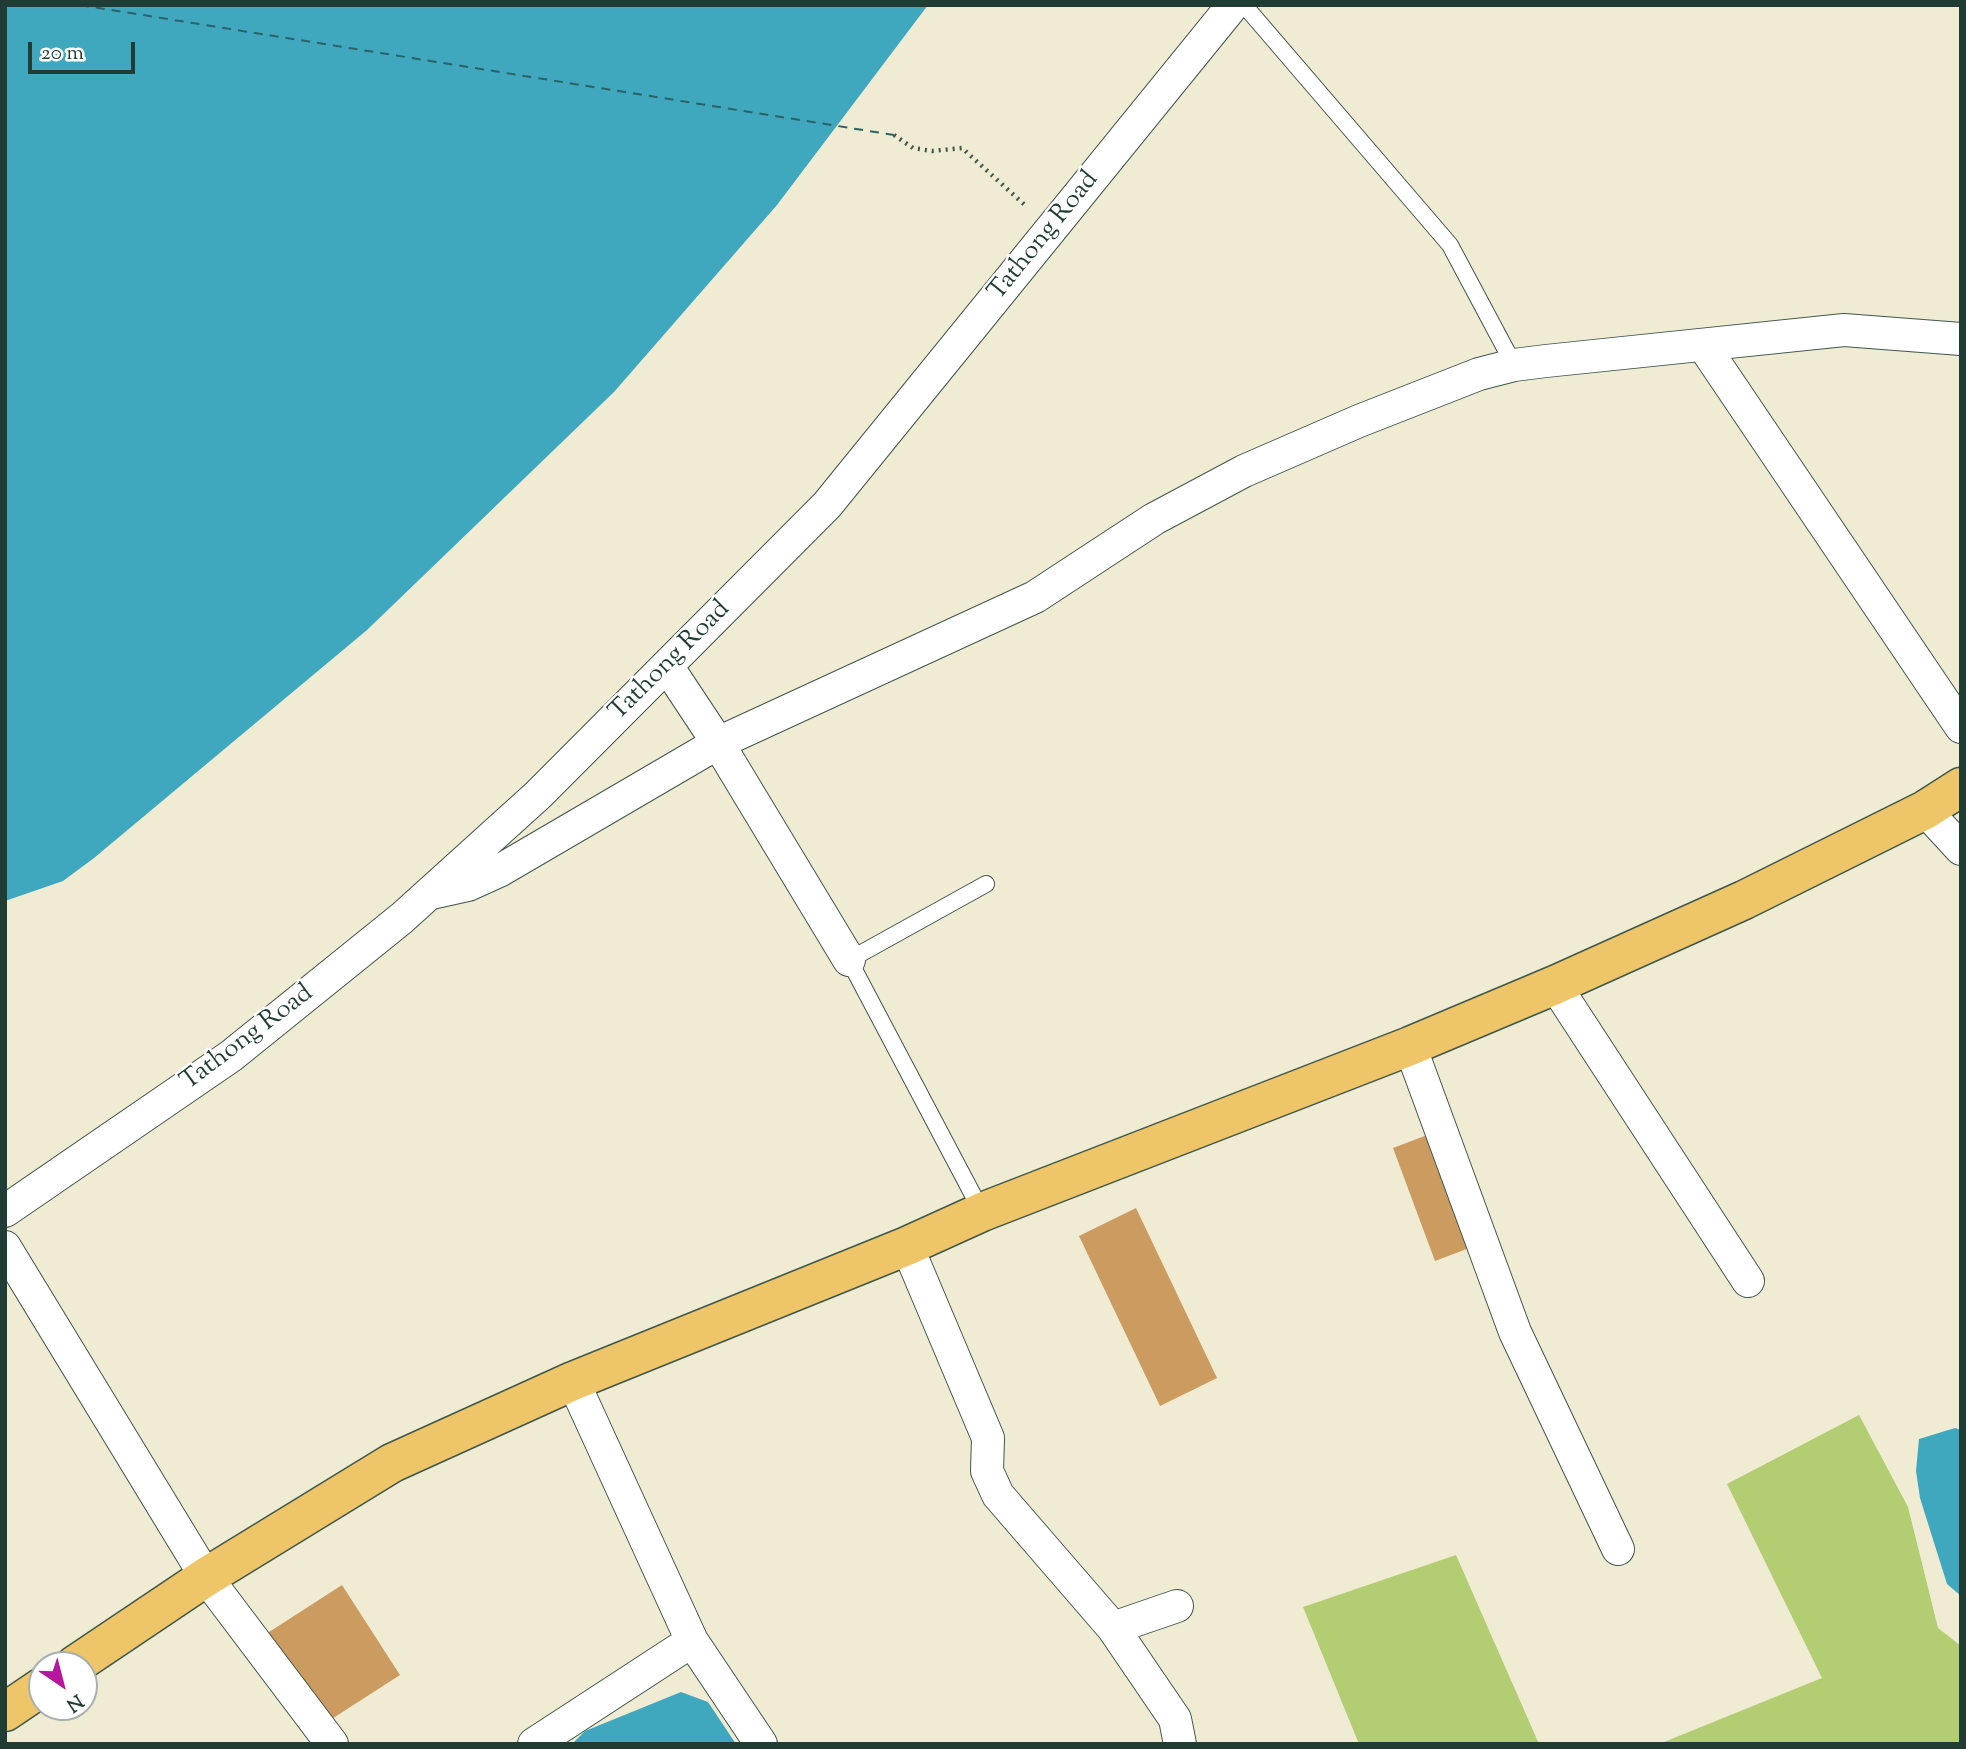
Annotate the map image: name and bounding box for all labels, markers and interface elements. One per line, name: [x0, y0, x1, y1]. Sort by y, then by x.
scale bar: [32, 28, 138, 72]
text: 20 m: [41, 39, 84, 69]
street label: Tathong Road: [983, 166, 1107, 308]
street label: Tathong Road: [604, 595, 738, 729]
street label: Tathong Road: [176, 979, 320, 1099]
north arrow: [28, 1651, 98, 1721]
text: N: [60, 1687, 88, 1717]

